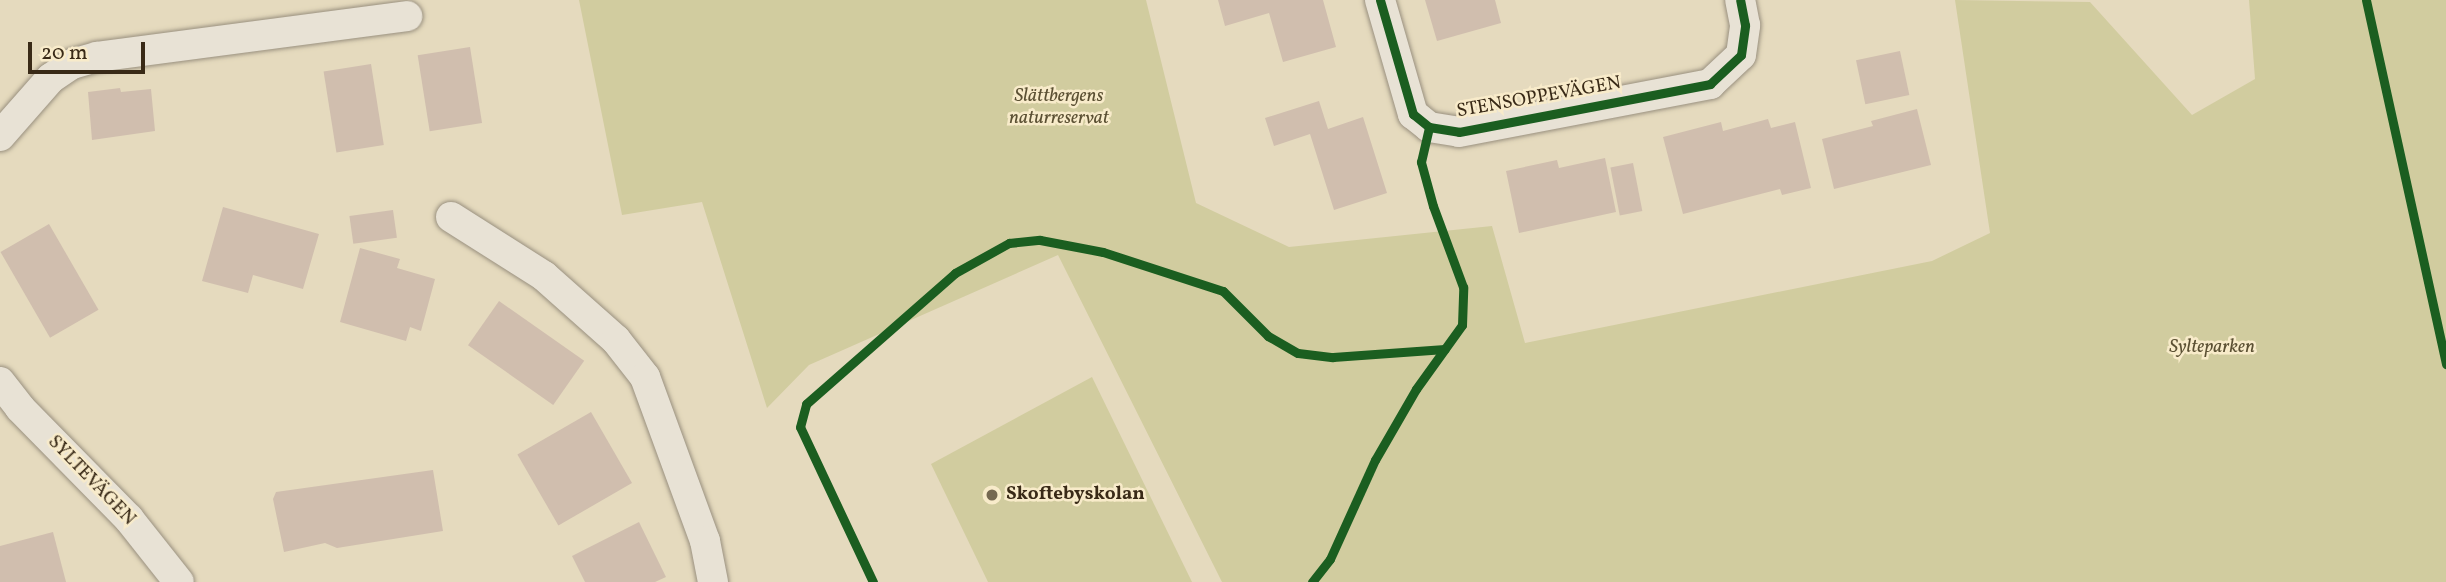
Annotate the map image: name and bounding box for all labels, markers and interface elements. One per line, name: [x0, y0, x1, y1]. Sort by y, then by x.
scale bar: [32, 28, 149, 72]
text: 20 m: [41, 39, 87, 68]
street label: STENSOPPEVÄGEN: [1455, 72, 1623, 124]
park label: Slättbergens naturreservat: [1009, 86, 1109, 130]
park label: Sylteparken: [2169, 337, 2255, 359]
street label: SYLTEVÄGEN: [42, 431, 140, 531]
place label: Skoftebyskolan: [1006, 484, 1145, 506]
marker: Skoftebyskolan: [984, 487, 1000, 503]

